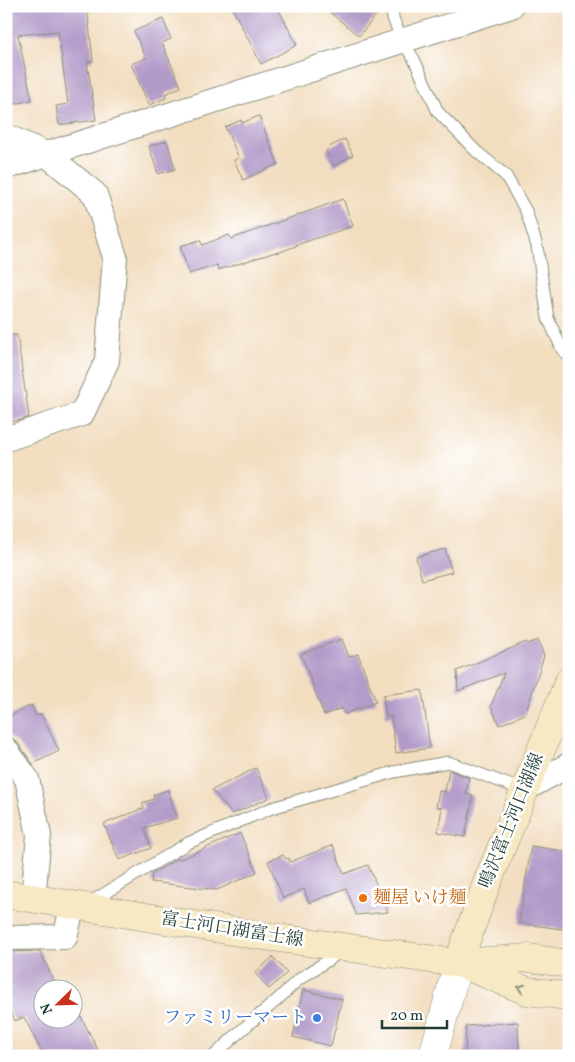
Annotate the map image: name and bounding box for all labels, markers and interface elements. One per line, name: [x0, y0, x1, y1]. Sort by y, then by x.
street label: 鳴沢富士河口湖線: [473, 750, 551, 892]
place label: 麺屋 いけ麺: [373, 886, 467, 911]
marker: 麺屋 いけ麺: [357, 892, 369, 904]
street label: 富士河口湖富士線: [159, 906, 305, 954]
north arrow: [32, 980, 82, 1030]
one-way arrow: [517, 984, 526, 994]
scale bar: [382, 997, 448, 1029]
text: N: [37, 1000, 58, 1017]
place label: ファミリーマート: [163, 1006, 307, 1031]
text: 20 m: [390, 1006, 423, 1027]
marker: ファミリーマート: [311, 1012, 323, 1024]

